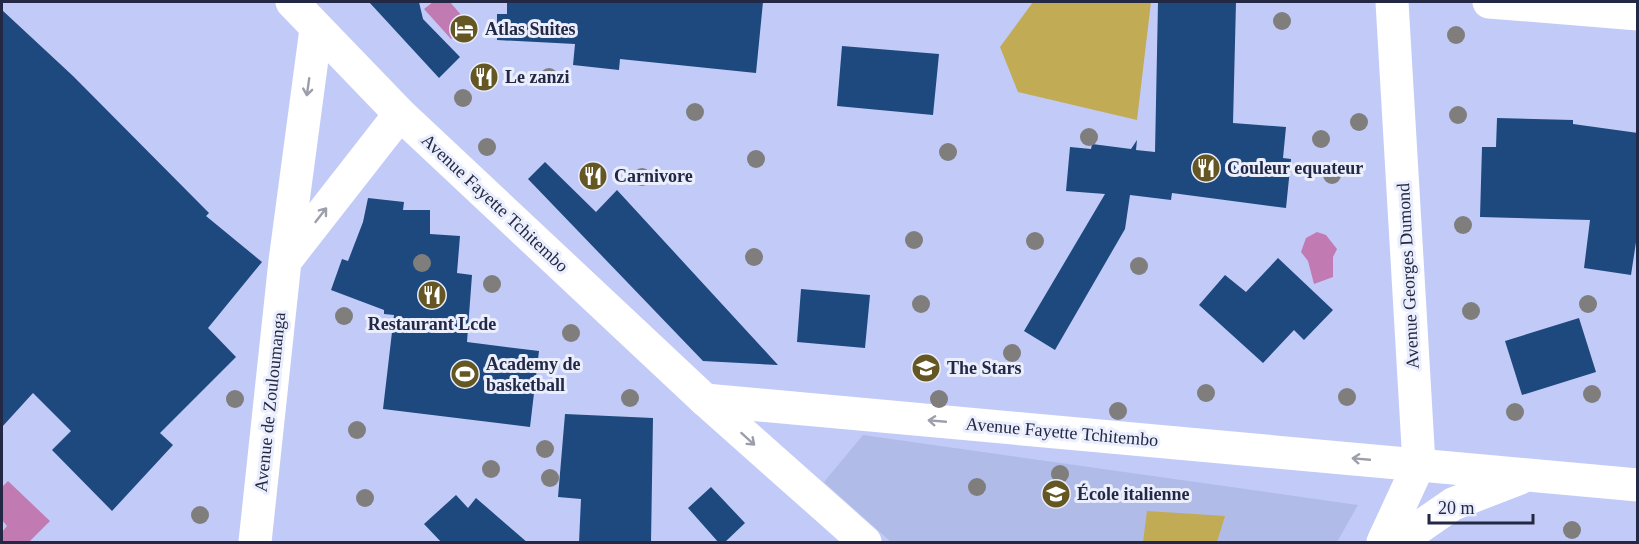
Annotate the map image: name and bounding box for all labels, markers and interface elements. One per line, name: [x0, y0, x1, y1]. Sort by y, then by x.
hotel icon: Atlas Suites: [448, 13, 480, 45]
place label: Atlas Suites: [485, 19, 576, 39]
restaurant icon: Le zanzi: [468, 61, 500, 93]
place label: Le zanzi: [505, 67, 570, 87]
one-way arrow: [303, 77, 314, 97]
street label: Avenue Fayette Tchitembo: [418, 130, 572, 276]
restaurant icon: Couleur equateur: [1190, 152, 1222, 184]
place label: Couleur equateur: [1227, 158, 1363, 178]
restaurant icon: Carnivore: [577, 160, 609, 192]
place label: Carnivore: [614, 166, 693, 186]
street label: Avenue Georges Dumond: [1393, 182, 1423, 370]
one-way arrow: [314, 207, 327, 223]
restaurant icon: Restaurant Lcde: [416, 279, 448, 311]
street label: Avenue de Zouloumanga: [251, 311, 289, 493]
place label: Restaurant Lcde: [368, 314, 496, 334]
school or university icon: The Stars: [910, 352, 942, 384]
place label: Academy de basketball: [486, 354, 580, 395]
sports icon: Academy de basketball: [449, 358, 481, 390]
place label: The Stars: [947, 358, 1022, 378]
street label: Avenue Fayette Tchitembo: [965, 414, 1159, 450]
one-way arrow: [928, 415, 947, 426]
one-way arrow: [740, 432, 755, 446]
one-way arrow: [1352, 453, 1372, 464]
school or university icon: École italienne: [1040, 478, 1072, 510]
place label: École italienne: [1077, 483, 1189, 504]
scale bar: [1429, 487, 1532, 525]
text: 20 m: [1438, 498, 1475, 518]

